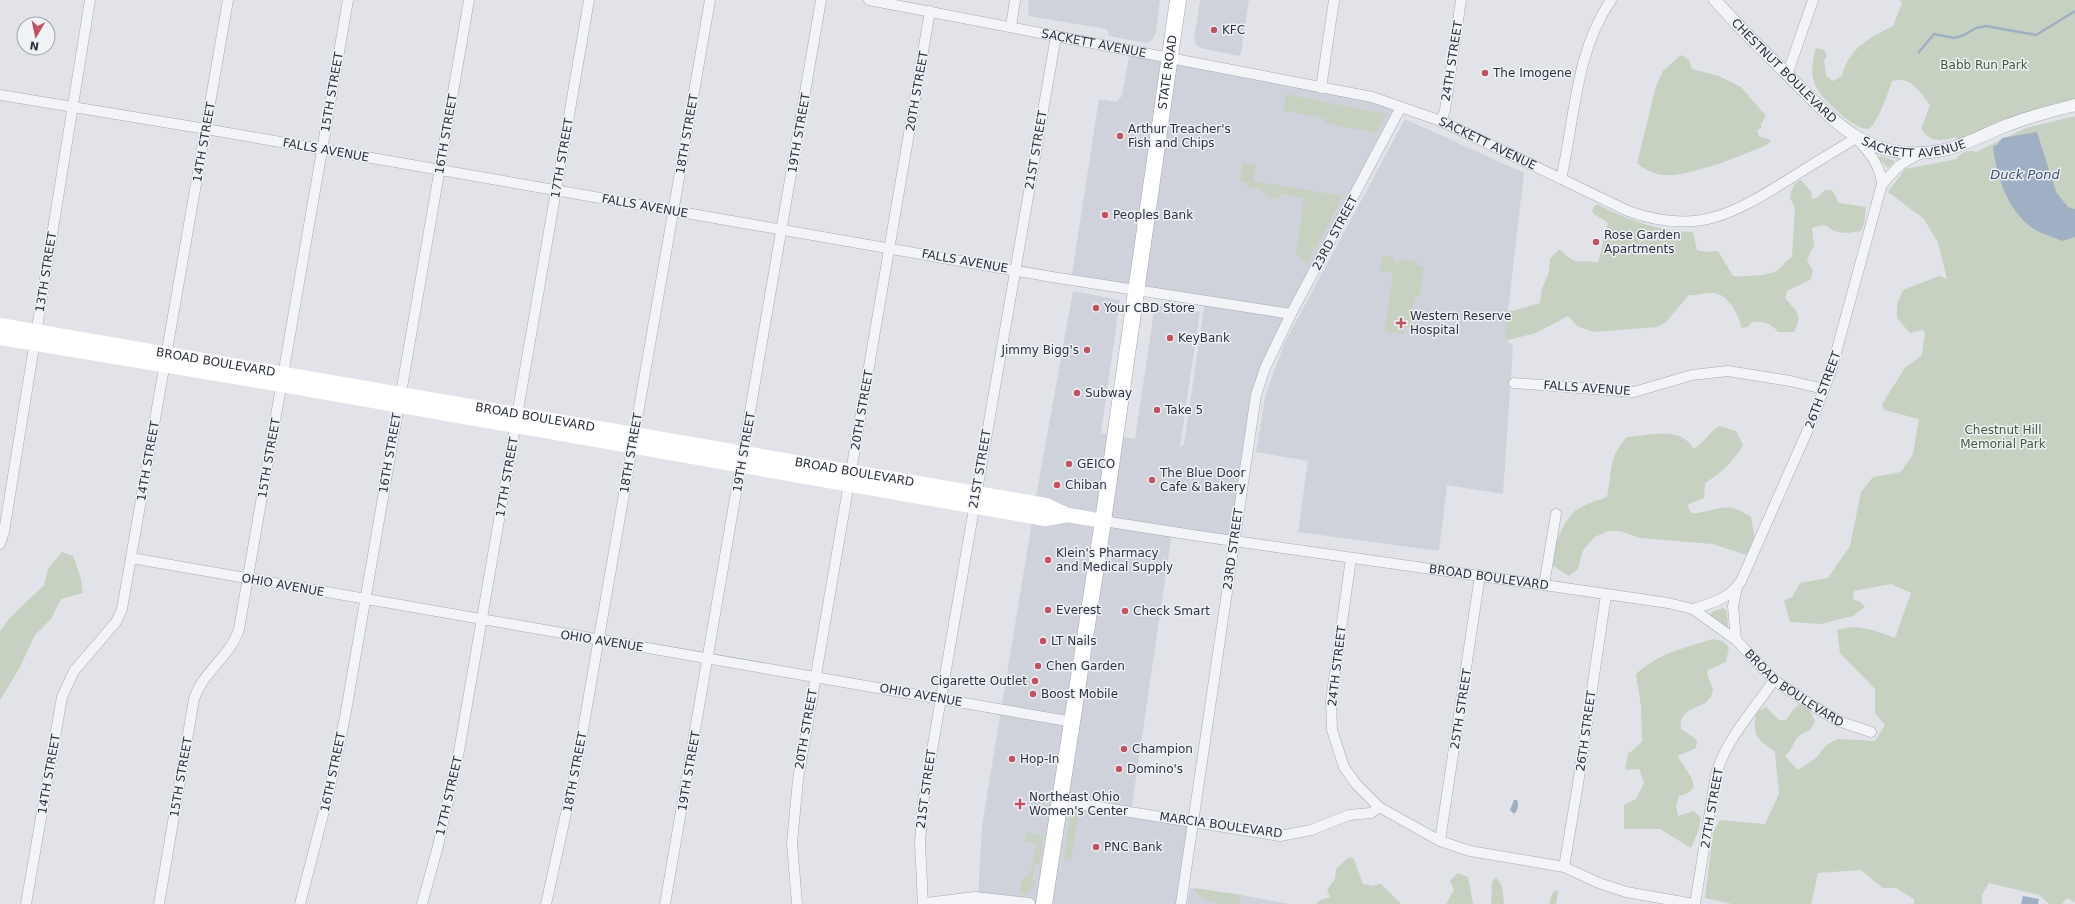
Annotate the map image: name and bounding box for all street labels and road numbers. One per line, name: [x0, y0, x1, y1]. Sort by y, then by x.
street label: CHESTNUT BOULEVARD: [1729, 16, 1840, 126]
street label: 24TH STREET: [1439, 19, 1465, 102]
street label: SACKETT AVENUE: [1040, 26, 1148, 60]
street label: STATE ROAD: [1155, 34, 1180, 110]
street label: 20TH STREET: [903, 49, 931, 132]
street label: 15TH STREET: [318, 50, 346, 133]
street label: 19TH STREET: [785, 91, 813, 174]
street label: 16TH STREET: [432, 92, 460, 175]
street label: 18TH STREET: [673, 92, 701, 175]
street label: 14TH STREET: [190, 100, 218, 183]
street label: 21ST STREET: [1022, 109, 1050, 191]
street label: SACKETT AVENUE: [1436, 114, 1539, 173]
street label: 17TH STREET: [548, 116, 576, 199]
street label: SACKETT AVENUE: [1859, 134, 1968, 160]
street label: FALLS AVENUE: [282, 136, 370, 164]
street label: FALLS AVENUE: [601, 192, 689, 220]
street label: 23RD STREET: [1309, 193, 1361, 273]
street label: 13TH STREET: [33, 230, 59, 313]
street label: FALLS AVENUE: [921, 247, 1009, 275]
street label: BROAD BOULEVARD: [155, 345, 277, 379]
street label: 26TH STREET: [1803, 349, 1844, 431]
street label: 20TH STREET: [848, 368, 876, 451]
street label: FALLS AVENUE: [1543, 378, 1631, 398]
street label: BROAD BOULEVARD: [474, 400, 596, 434]
street label: 19TH STREET: [730, 410, 758, 493]
street label: 16TH STREET: [376, 411, 404, 494]
street label: 18TH STREET: [617, 411, 645, 494]
street label: 15TH STREET: [255, 416, 283, 499]
street label: 14TH STREET: [134, 419, 162, 502]
street label: 21ST STREET: [966, 428, 994, 510]
street label: 17TH STREET: [493, 435, 521, 518]
street label: BROAD BOULEVARD: [794, 455, 915, 489]
street label: 23RD STREET: [1220, 507, 1246, 591]
street label: BROAD BOULEVARD: [1428, 562, 1550, 593]
street label: OHIO AVENUE: [240, 571, 326, 599]
street label: 24TH STREET: [1325, 624, 1349, 707]
street label: OHIO AVENUE: [559, 628, 645, 654]
street label: BROAD BOULEVARD: [1742, 647, 1846, 729]
street label: 25TH STREET: [1448, 667, 1474, 750]
street label: OHIO AVENUE: [878, 681, 964, 709]
street label: 20TH STREET: [792, 687, 820, 770]
street label: 26TH STREET: [1573, 689, 1599, 772]
street label: 19TH STREET: [675, 729, 703, 812]
street label: 16TH STREET: [318, 730, 348, 813]
street label: 18TH STREET: [560, 730, 590, 813]
street label: 14TH STREET: [35, 732, 63, 815]
street label: 15TH STREET: [167, 735, 195, 818]
street label: 21ST STREET: [914, 748, 939, 829]
street label: 17TH STREET: [433, 754, 465, 837]
street label: 27TH STREET: [1698, 766, 1726, 849]
street label: MARCIA BOULEVARD: [1159, 809, 1283, 841]

